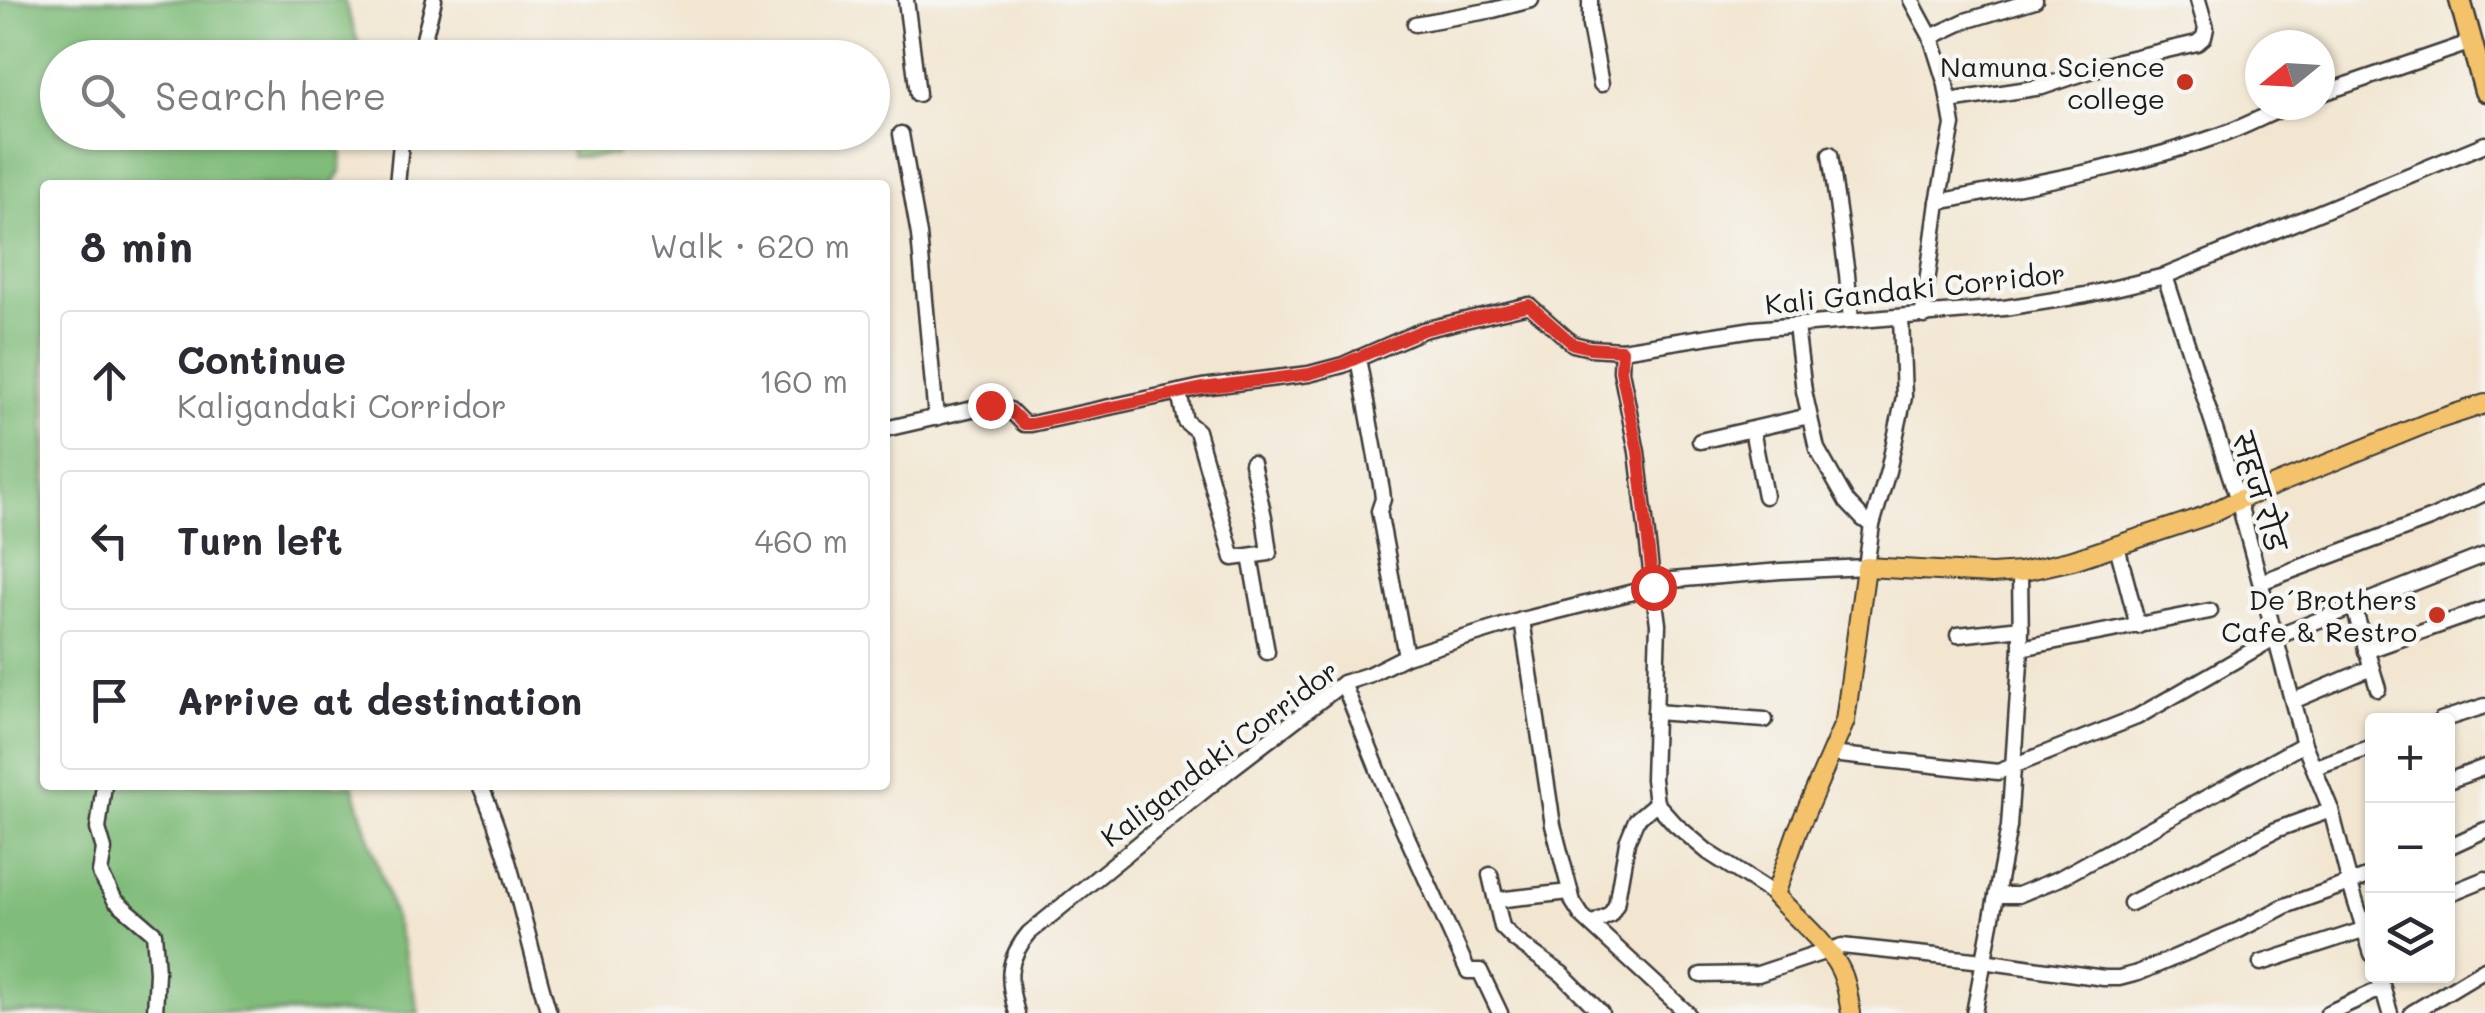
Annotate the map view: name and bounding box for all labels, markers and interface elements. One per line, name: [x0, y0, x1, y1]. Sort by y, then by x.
north arrow: [2245, 30, 2335, 120]
search box: [40, 40, 890, 150]
place label: Namuna Science college: [1940, 48, 2165, 116]
icon: search: [75, 68, 130, 123]
text: Search here: [155, 70, 386, 120]
marker: Namuna Science college: [2174, 71, 2196, 93]
text: 8 min: [80, 218, 193, 273]
text: Walk · 620 m: [650, 224, 850, 266]
street label: Kali Gandaki Corridor: [1763, 254, 2067, 322]
text: Continue: [177, 334, 346, 384]
icon: ahead: [82, 353, 137, 408]
text: 160 m: [759, 359, 848, 401]
route end: [968, 383, 1014, 429]
text: Kaligandaki Corridor: [177, 384, 507, 426]
street label: सहज रोड: [2224, 426, 2298, 557]
icon: left: [82, 513, 137, 568]
text: Turn left: [177, 515, 343, 565]
text: 460 m: [754, 519, 848, 561]
route start: [1631, 565, 1677, 611]
place label: De´Brothers Cafe & Restro: [2221, 581, 2417, 649]
marker: De´Brothers Cafe & Restro: [2426, 604, 2448, 626]
street label: Kaligandaki Corridor: [1093, 652, 1345, 854]
icon: arrive: [82, 673, 137, 728]
text: Arrive at destination: [177, 675, 582, 725]
map controls: [2365, 713, 2455, 983]
button: +: [2365, 713, 2455, 803]
button: −: [2365, 803, 2455, 893]
button: layers: [2365, 893, 2455, 983]

